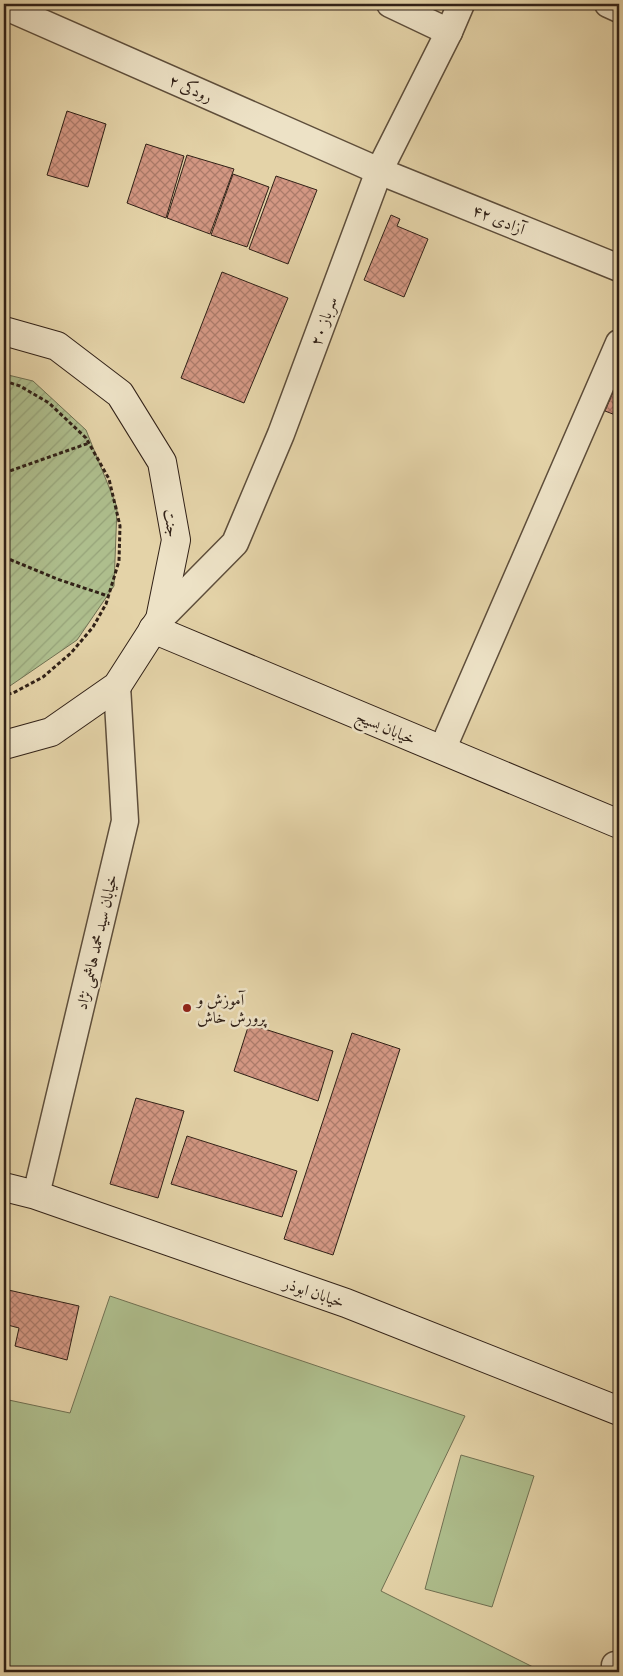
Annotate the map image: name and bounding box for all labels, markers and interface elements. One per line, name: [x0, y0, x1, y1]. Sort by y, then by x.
street label: رودکی ۲: [166, 70, 216, 106]
street label: آزادی ۴۲: [470, 200, 529, 239]
street label: سرباز ۲۰: [306, 294, 342, 349]
street label: جنت: [160, 508, 183, 539]
street label: خیابان بسیج: [351, 706, 418, 753]
street label: خیابان سید محمد هاشمی نژاد: [72, 873, 123, 1012]
place label: آموزش و پرورش خاش: [195, 990, 268, 1028]
marker: آموزش و پرورش خاش: [181, 1002, 193, 1014]
street label: خیابان ابوذر: [279, 1273, 347, 1313]

